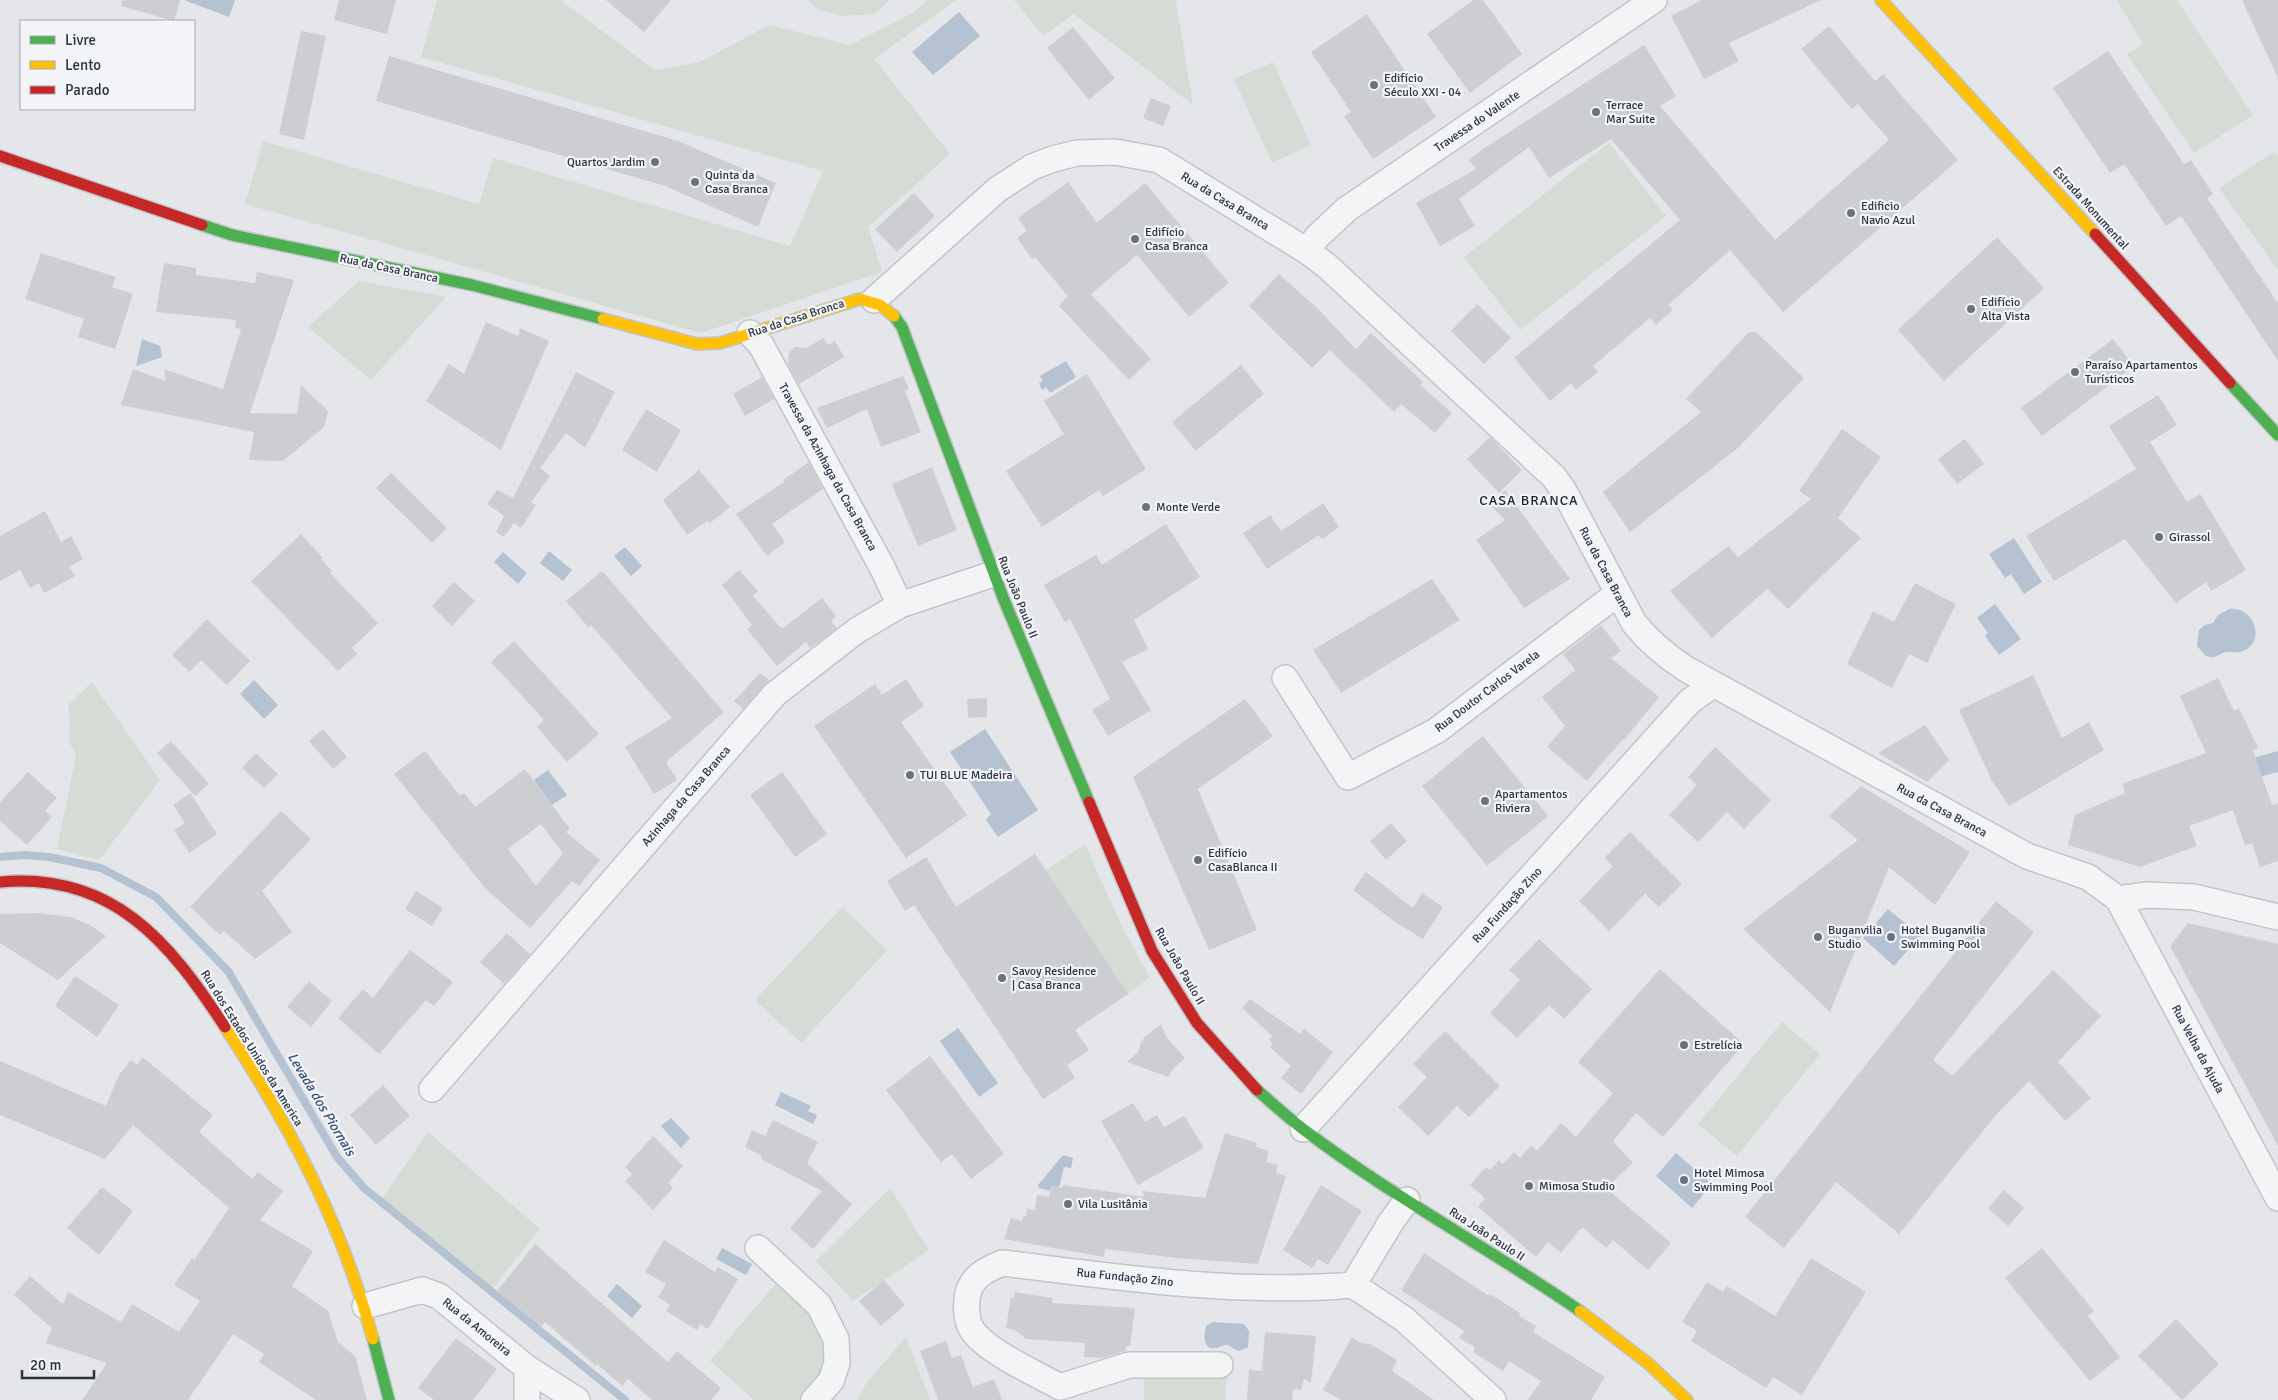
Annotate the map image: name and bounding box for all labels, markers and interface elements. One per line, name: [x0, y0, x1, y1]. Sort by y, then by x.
legend: [20, 20, 195, 110]
text: Livre: [65, 31, 96, 49]
text: Lento: [65, 56, 101, 74]
place label: Edifício Século XXI - 04: [1384, 71, 1462, 100]
marker: Edifício Século XXI - 04: [1368, 79, 1380, 91]
text: Parado: [65, 81, 110, 99]
street label: Travessa do Valente: [1432, 87, 1523, 156]
place label: Terrace Mar Suite: [1606, 98, 1655, 127]
marker: Terrace Mar Suite: [1590, 106, 1602, 118]
place label: Quartos Jardim: [567, 155, 645, 170]
marker: Quartos Jardim: [649, 156, 661, 168]
street label: Estrada Monumental: [2049, 164, 2132, 253]
place label: Quinta da Casa Branca: [705, 168, 768, 197]
street label: Rua da Casa Branca: [1178, 169, 1272, 234]
marker: Quinta da Casa Branca: [689, 176, 701, 188]
place label: Edificio Navio Azul: [1861, 199, 1916, 228]
marker: Edificio Navio Azul: [1845, 207, 1857, 219]
place label: Edifício Casa Branca: [1145, 225, 1208, 254]
marker: Edifício Casa Branca: [1129, 233, 1141, 245]
street label: Rua da Casa Branca: [338, 251, 440, 286]
place label: Edifício Alta Vista: [1981, 295, 2030, 324]
street label: Rua da Casa Branca: [746, 296, 846, 341]
marker: Edifício Alta Vista: [1965, 303, 1977, 315]
place label: Paraíso Apartamentos Turísticos: [2085, 358, 2198, 387]
marker: Paraíso Apartamentos Turísticos: [2069, 366, 2081, 378]
street label: Travessa da Azinhaga da Casa Branca: [775, 381, 880, 554]
district label: CASA BRANCA: [1479, 492, 1579, 509]
place label: Monte Verde: [1156, 500, 1220, 515]
marker: Monte Verde: [1140, 501, 1152, 513]
street label: Rua da Casa Branca: [1575, 524, 1636, 620]
place label: Girassol: [2169, 530, 2211, 545]
marker: Girassol: [2153, 531, 2165, 543]
street label: Rua João Paulo II: [994, 554, 1041, 640]
street label: Rua Doutor Carlos Varela: [1432, 647, 1543, 736]
street label: Azinhaga da Casa Branca: [639, 743, 734, 850]
place label: TUI BLUE Madeira: [920, 768, 1013, 783]
marker: TUI BLUE Madeira: [904, 769, 916, 781]
street label: Rua da Casa Branca: [1894, 780, 1990, 841]
place label: Apartamentos Riviera: [1495, 787, 1567, 816]
marker: Apartamentos Riviera: [1479, 795, 1491, 807]
place label: Edifício CasaBlanca II: [1208, 846, 1277, 875]
marker: Edifício CasaBlanca II: [1192, 854, 1204, 866]
street label: Rua Fundação Zino: [1469, 864, 1545, 946]
place label: Buganvilia Studio: [1828, 923, 1882, 952]
place label: Hotel Buganvilia Swimming Pool: [1901, 923, 1985, 952]
street label: Rua João Paulo II: [1151, 925, 1208, 1008]
marker: Buganvilia Studio: [1812, 931, 1824, 943]
marker: Hotel Buganvilia Swimming Pool: [1885, 931, 1897, 943]
place label: Savoy Residence | Casa Branca: [1012, 964, 1096, 993]
street label: Rua dos Estados Unidos da America: [197, 967, 306, 1129]
marker: Savoy Residence | Casa Branca: [996, 972, 1008, 984]
street label: Rua Velha da Ajuda: [2168, 1002, 2227, 1096]
place label: Estrelícia: [1694, 1038, 1742, 1053]
marker: Estrelícia: [1678, 1039, 1690, 1051]
water label: Levada dos Piornais: [284, 1050, 360, 1161]
place label: Hotel Mimosa Swimming Pool: [1694, 1166, 1773, 1195]
marker: Hotel Mimosa Swimming Pool: [1678, 1174, 1690, 1186]
place label: Mimosa Studio: [1539, 1179, 1615, 1194]
marker: Mimosa Studio: [1523, 1180, 1535, 1192]
place label: Vila Lusitânia: [1078, 1197, 1148, 1212]
marker: Vila Lusitânia: [1062, 1198, 1074, 1210]
street label: Rua João Paulo II: [1446, 1204, 1527, 1264]
street label: Rua Fundação Zino: [1076, 1265, 1174, 1290]
street label: Rua da Amoreira: [439, 1295, 514, 1360]
scale bar: [22, 1348, 95, 1380]
text: 20 m: [30, 1356, 61, 1374]

